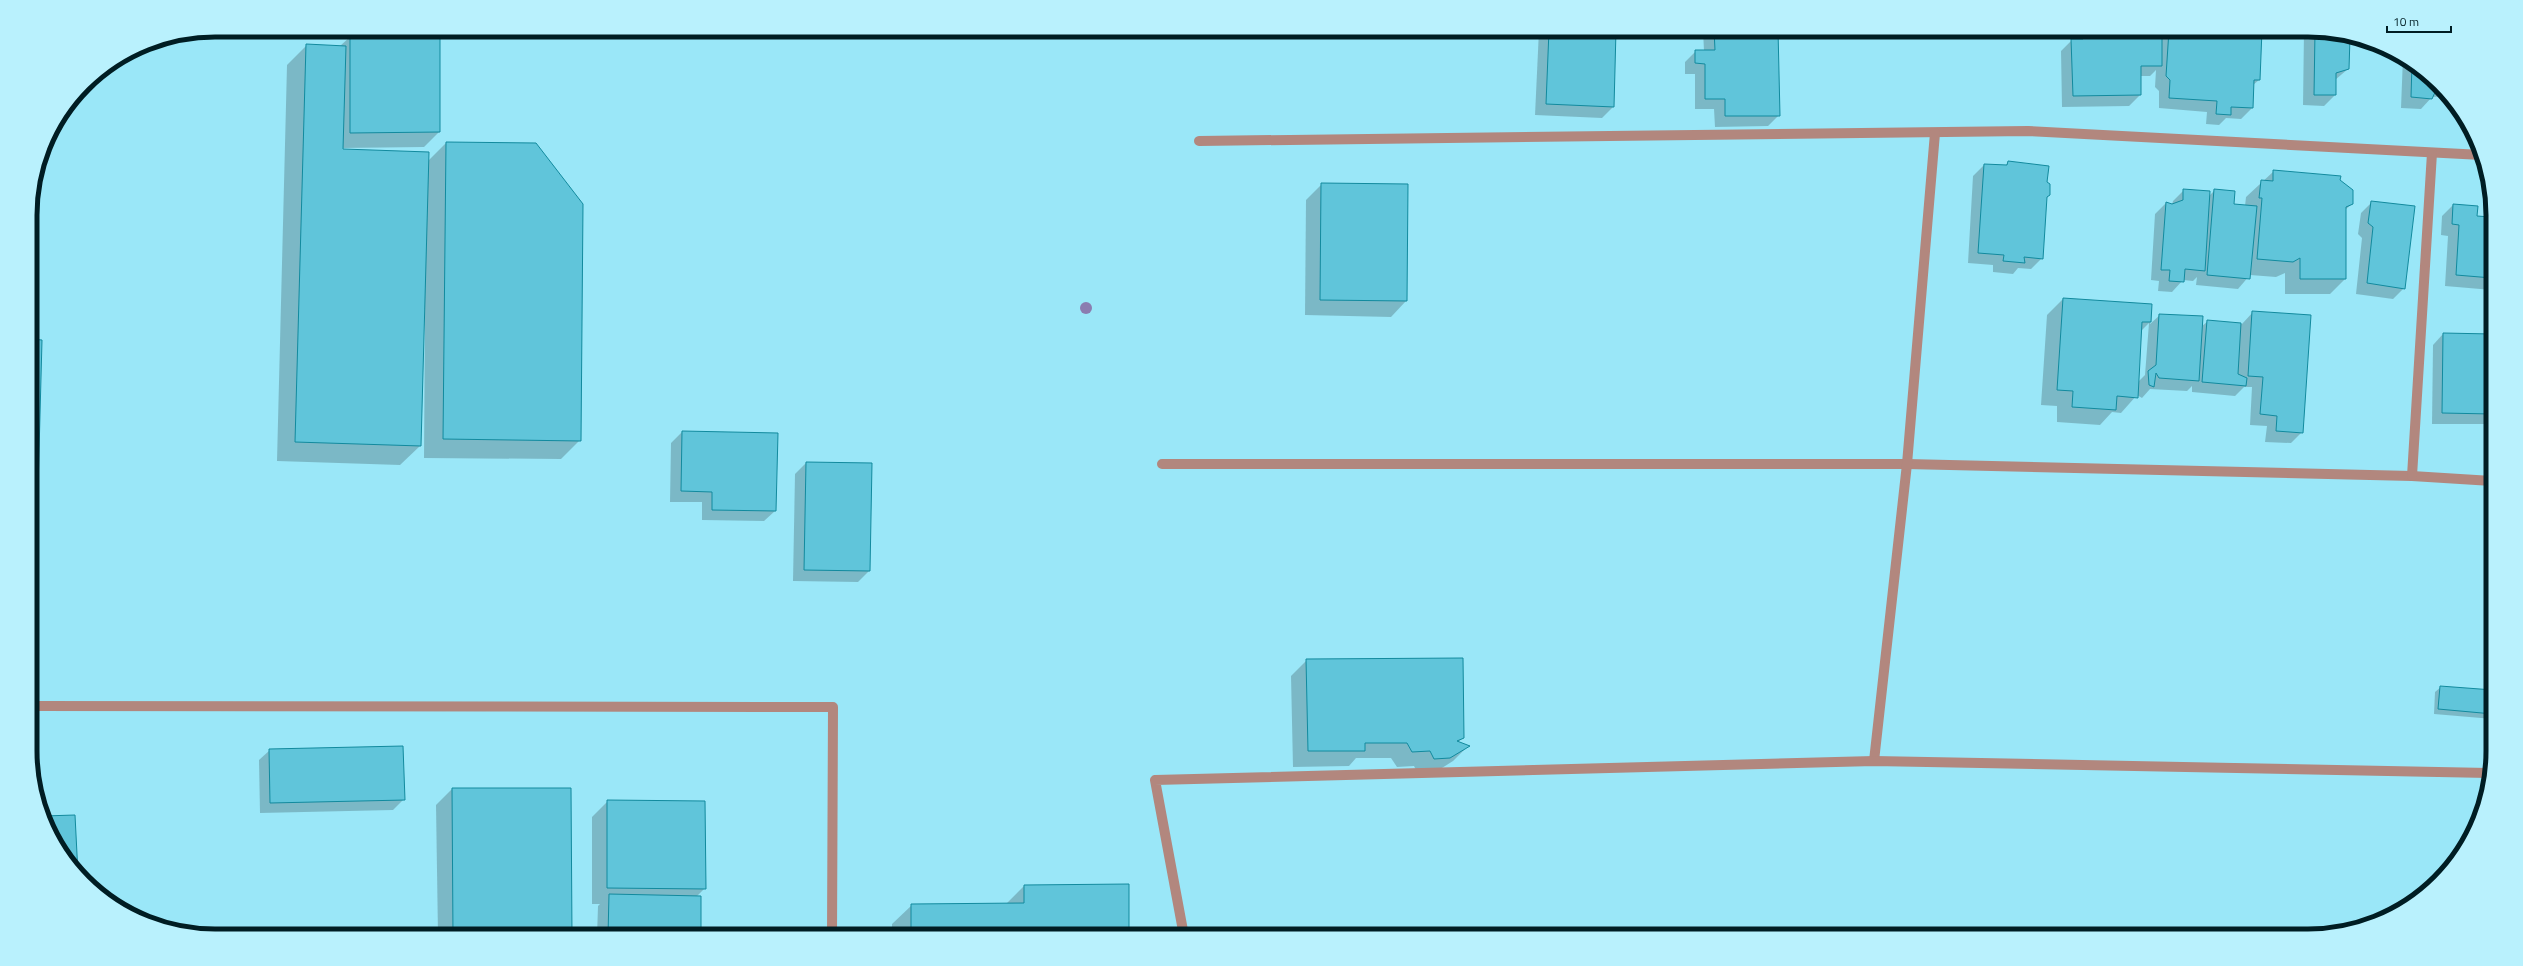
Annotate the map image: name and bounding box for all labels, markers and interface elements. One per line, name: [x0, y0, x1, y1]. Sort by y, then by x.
scale bar: [2387, 8, 2451, 34]
text: 10 m: [2393, 12, 2419, 31]

